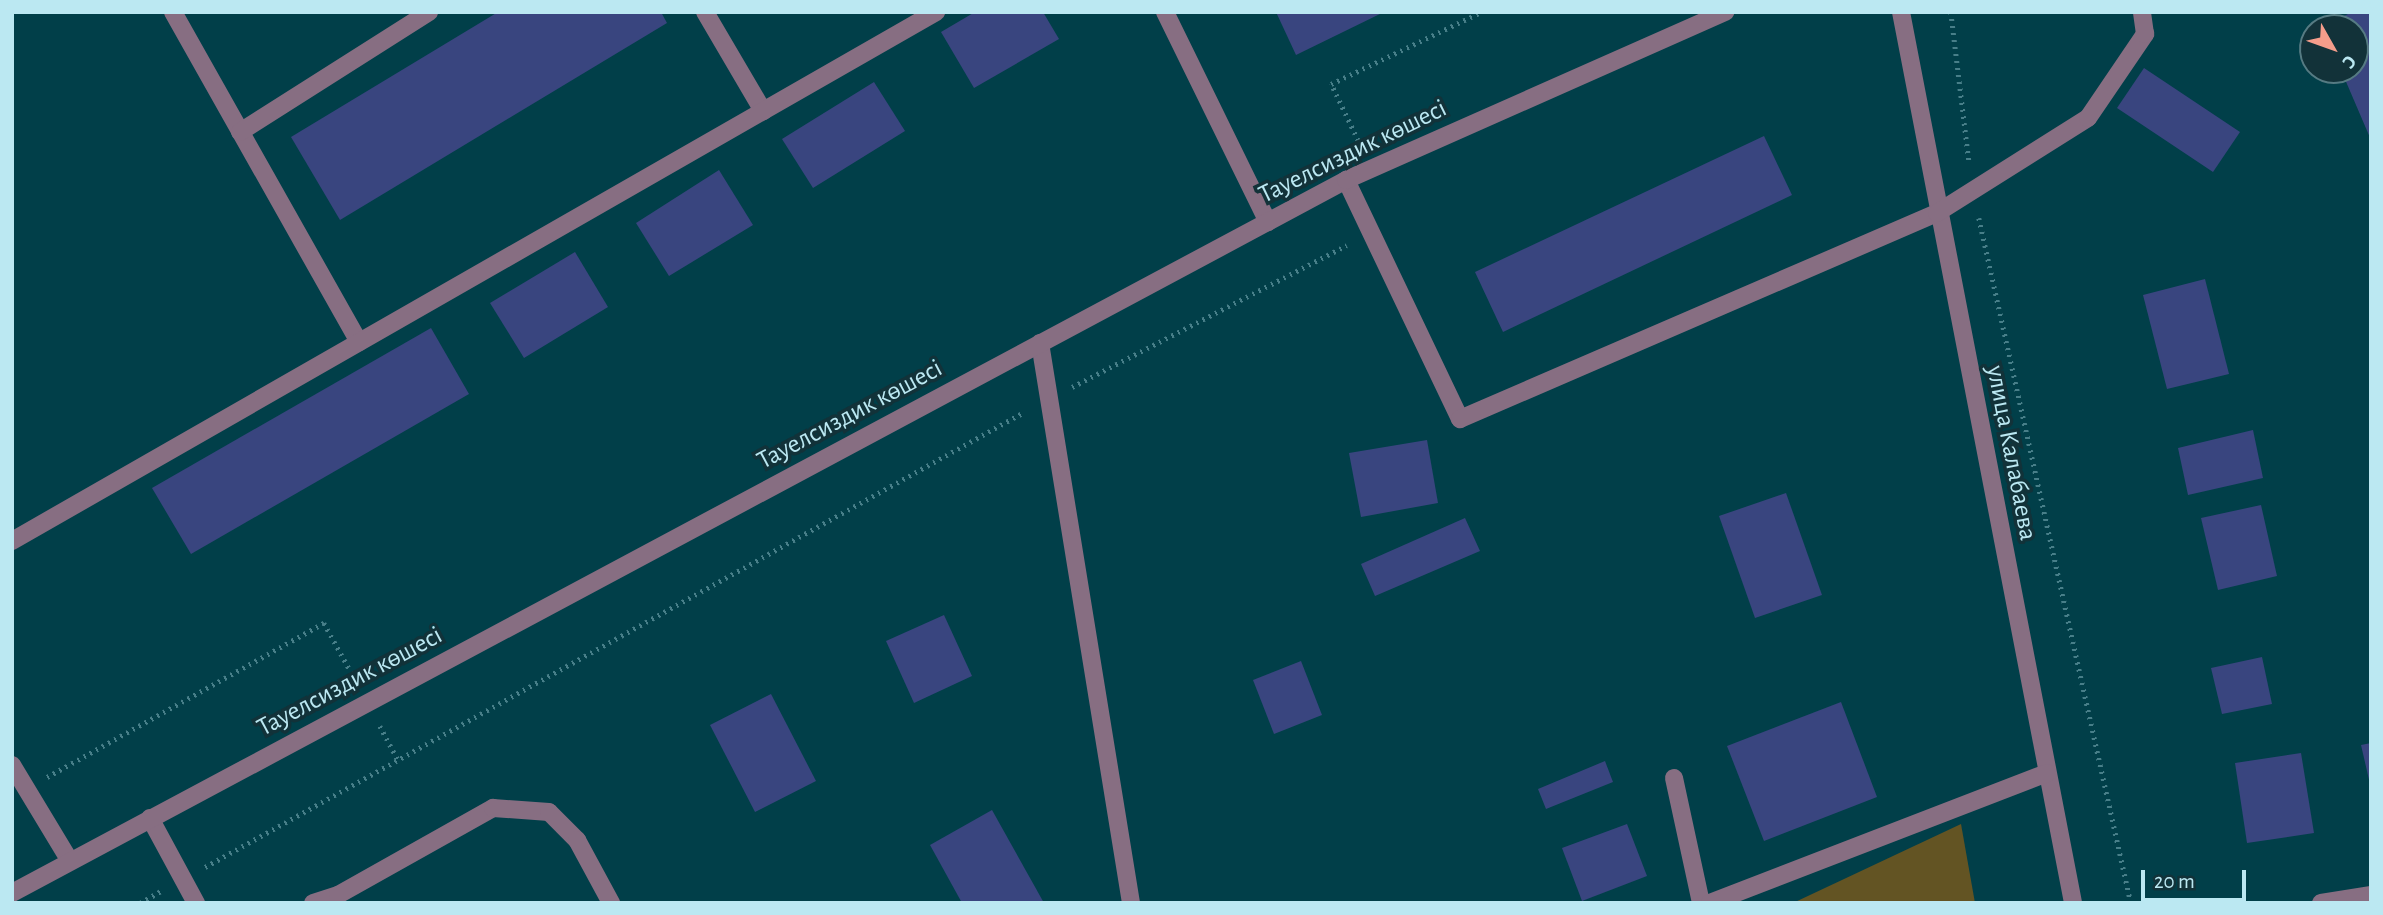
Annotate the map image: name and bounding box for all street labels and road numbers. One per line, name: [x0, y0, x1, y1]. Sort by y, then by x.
street label: Тауелсиздик көшесі: [1254, 93, 1452, 211]
street label: Тауелсиздик көшесі: [752, 353, 948, 477]
street label: улица Калабаева: [1979, 363, 2043, 543]
street label: Тауелсиздик көшесі: [252, 620, 448, 744]

